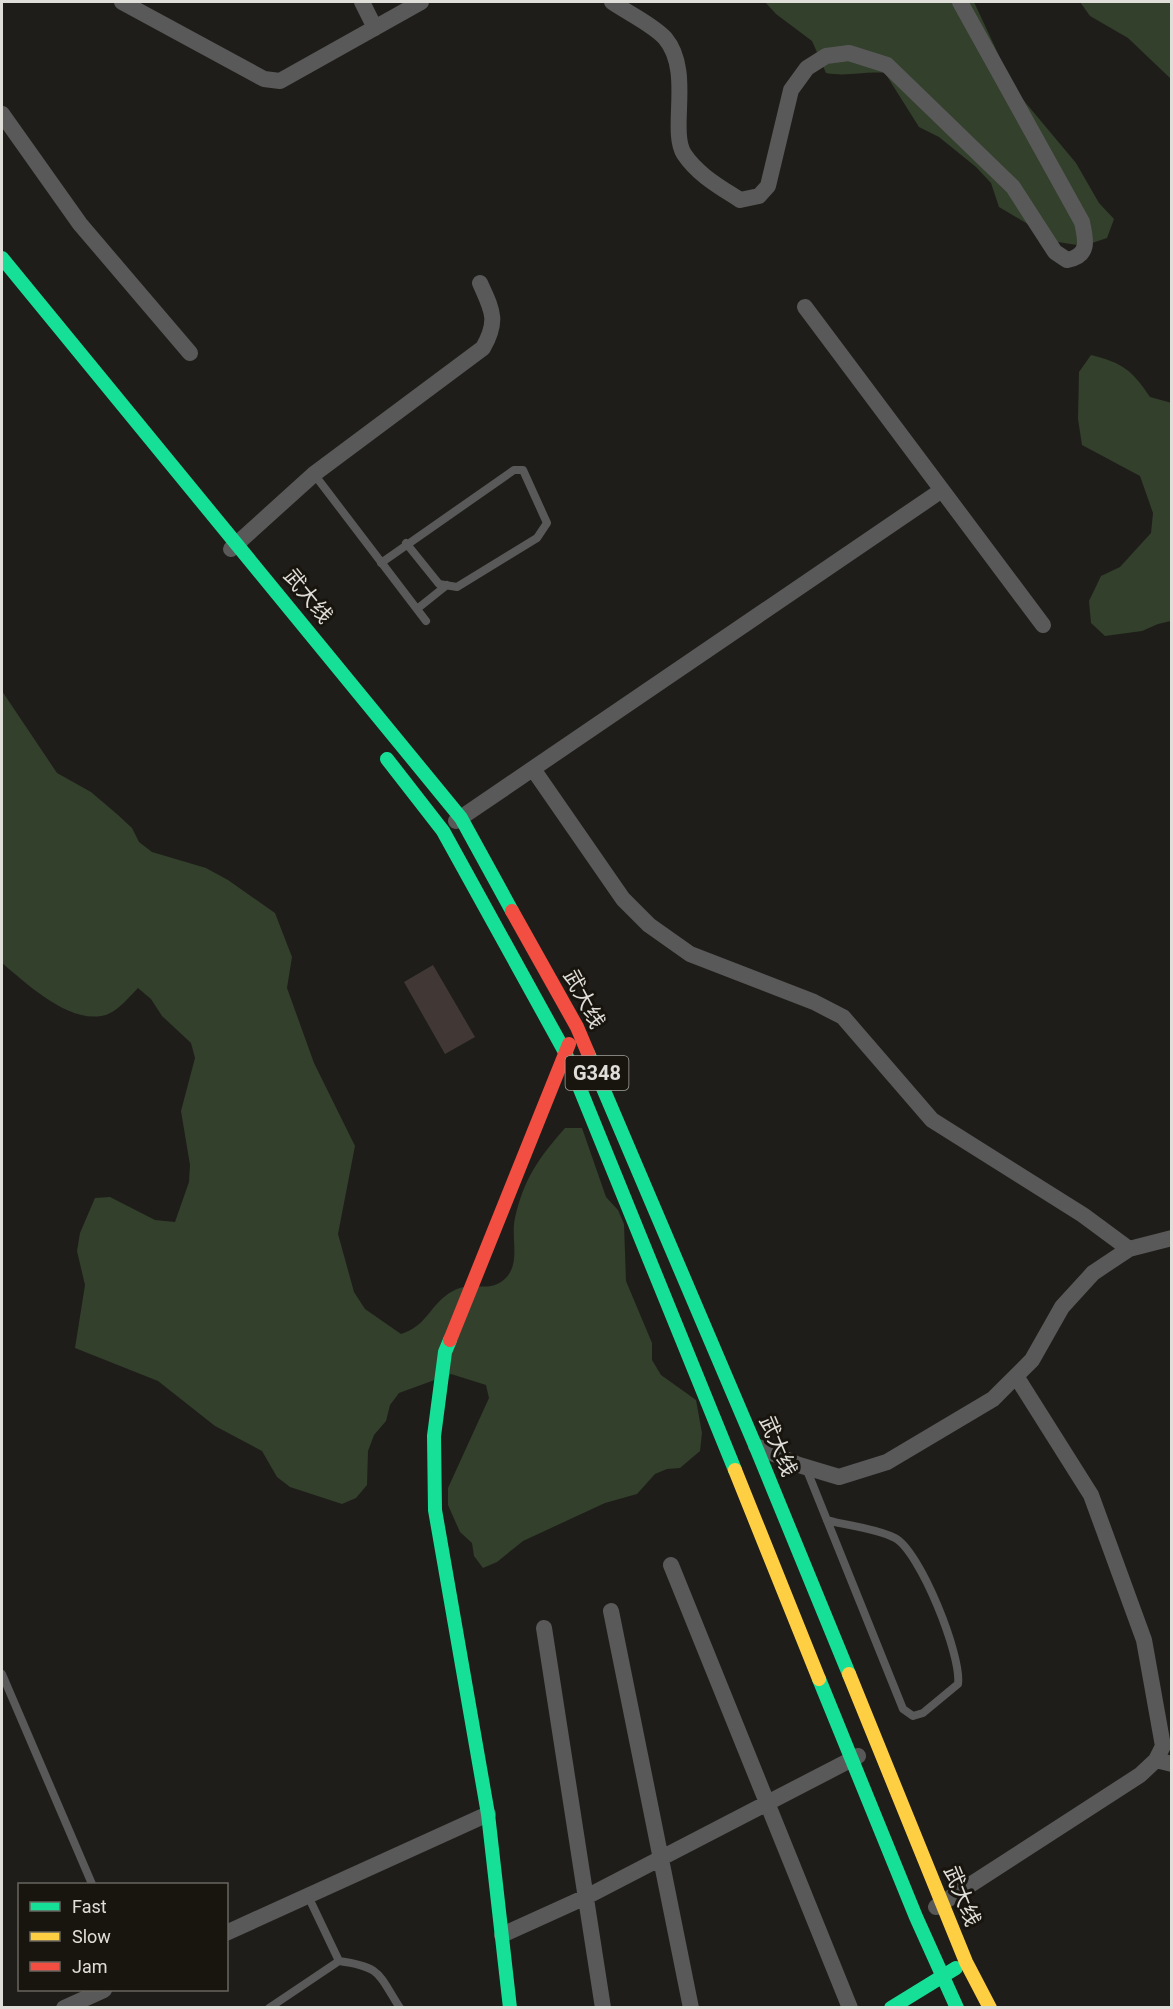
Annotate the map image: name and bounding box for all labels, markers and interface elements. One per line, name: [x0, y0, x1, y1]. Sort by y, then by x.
street label: 武大线: [279, 564, 337, 628]
street label: 武大线: [559, 966, 609, 1032]
road number: G348: [566, 1056, 628, 1090]
street label: 武大线: [755, 1412, 801, 1480]
street label: 武大线: [939, 1862, 985, 1930]
legend: [18, 1883, 228, 1991]
text: Fast: [72, 1896, 107, 1917]
text: Slow: [72, 1926, 111, 1947]
text: Jam: [72, 1956, 108, 1977]

